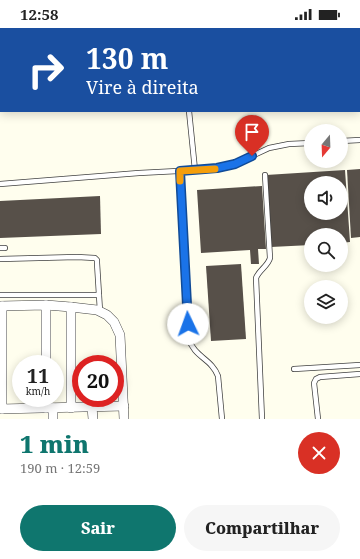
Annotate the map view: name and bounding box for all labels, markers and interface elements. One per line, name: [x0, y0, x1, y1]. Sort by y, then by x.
text: 12:58: [20, 4, 58, 24]
text: 130 m: [86, 39, 168, 77]
icon: right: [20, 44, 72, 96]
text: Vire à direita: [86, 75, 199, 99]
pin: [235, 115, 269, 156]
icon: arrive: [241, 121, 263, 143]
north arrow: [304, 124, 348, 168]
map controls: [304, 124, 348, 324]
button: sound: [304, 176, 348, 220]
button: search: [304, 228, 348, 272]
button: layers: [304, 280, 348, 324]
position arrow: [167, 303, 209, 345]
speed limit sign: 20: [72, 355, 124, 407]
text: 11: [27, 362, 49, 389]
text: km/h: [26, 384, 50, 398]
text: 1 min: [20, 427, 89, 460]
button: close: [298, 432, 340, 474]
text: 190 m · 12:59: [20, 459, 100, 477]
button: Sair: [20, 505, 176, 551]
button: Compartilhar: [184, 505, 340, 551]

